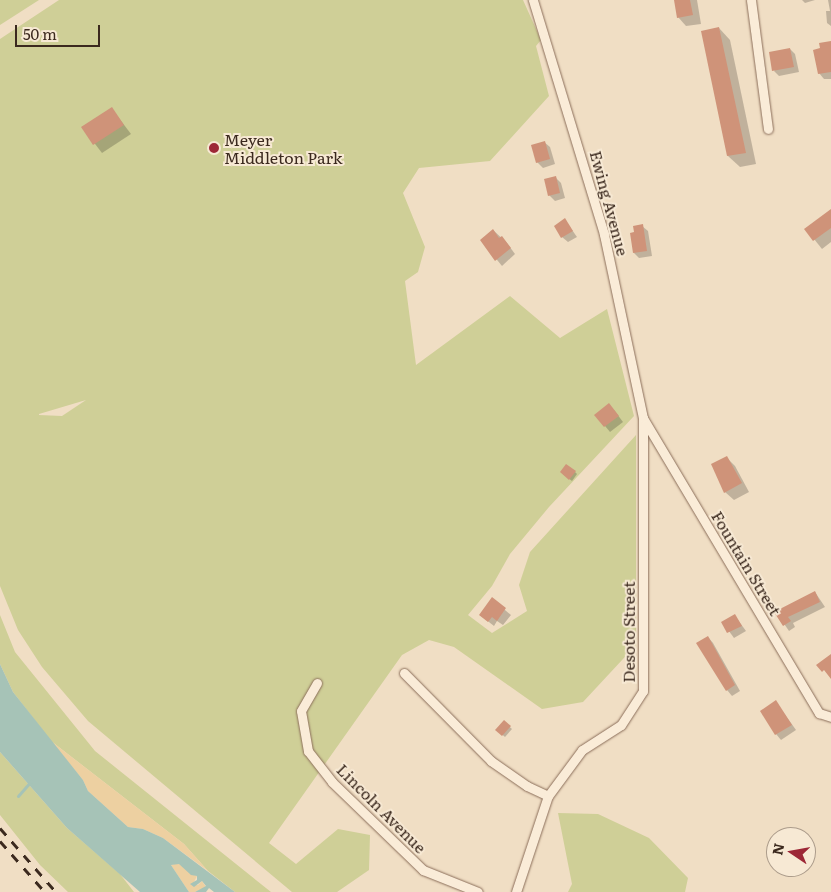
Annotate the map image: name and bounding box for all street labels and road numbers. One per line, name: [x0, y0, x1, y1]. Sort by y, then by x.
street label: Ewing Avenue: [587, 148, 633, 258]
street label: Fountain Street: [708, 507, 786, 619]
street label: Desoto Street: [618, 581, 638, 683]
street label: Lincoln Avenue: [333, 759, 431, 857]

